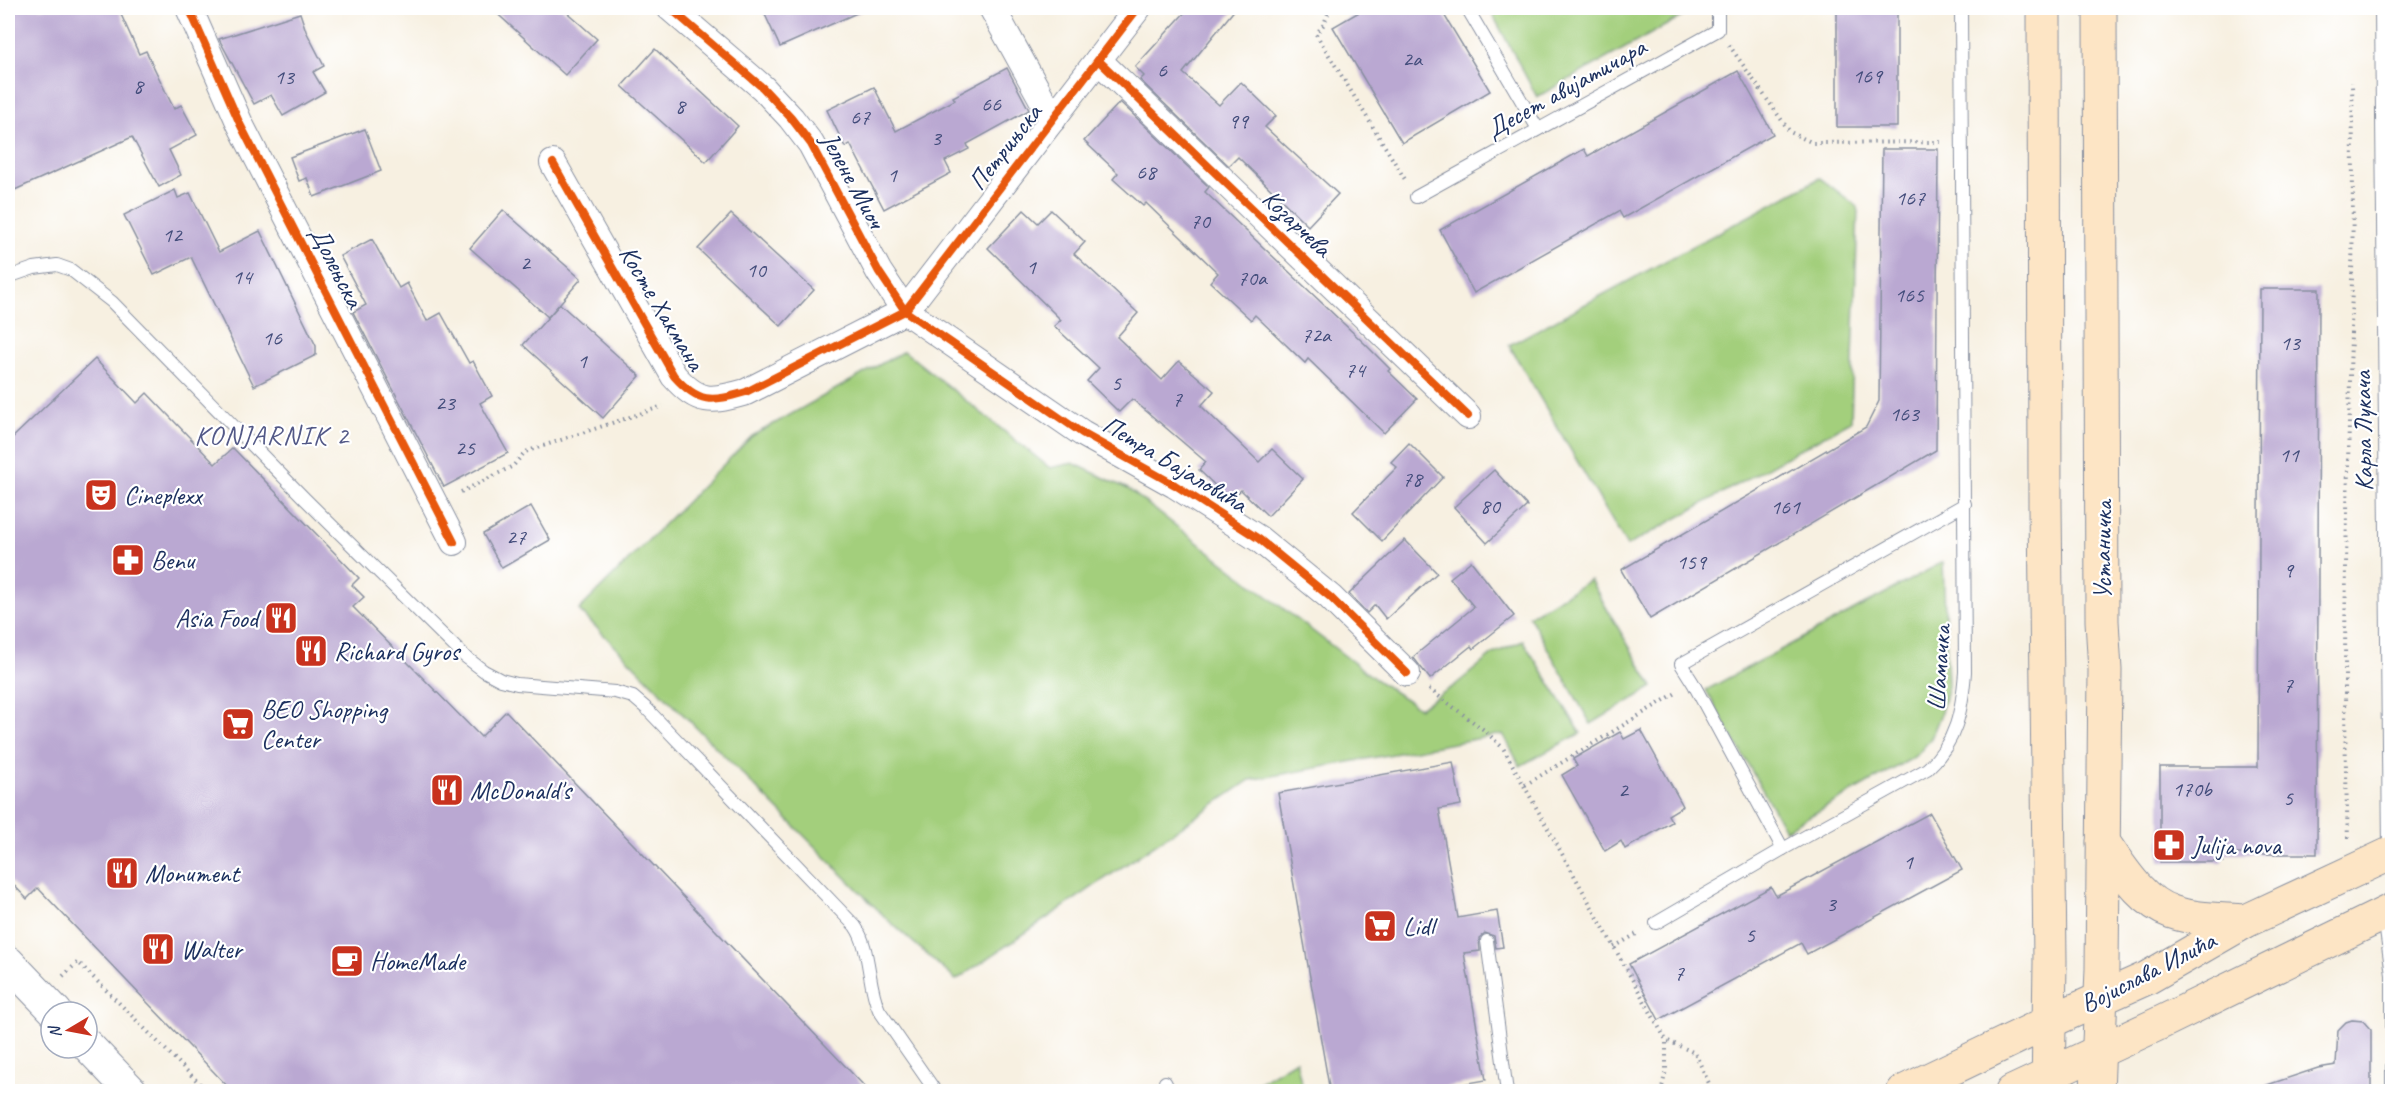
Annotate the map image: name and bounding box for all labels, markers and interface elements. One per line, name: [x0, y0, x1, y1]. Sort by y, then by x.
street label: Десет авијатичара: [1480, 30, 1653, 146]
house number: 2a: [1402, 45, 1423, 73]
house number: 6: [1157, 56, 1168, 84]
house number: 169: [1852, 62, 1884, 90]
house number: 13: [274, 63, 296, 91]
house number: 8: [133, 72, 145, 100]
house number: 66: [981, 90, 1002, 118]
house number: 8: [675, 92, 687, 120]
street label: Петрињска: [961, 96, 1050, 197]
house number: 67: [850, 103, 871, 131]
house number: 99: [1228, 107, 1250, 135]
house number: 3: [931, 124, 943, 152]
street label: Јелене Миоч: [812, 125, 894, 236]
house number: 68: [1136, 158, 1158, 186]
house number: 1: [887, 161, 898, 189]
street label: Козарчева: [1255, 182, 1340, 266]
house number: 167: [1895, 184, 1926, 212]
house number: 70: [1190, 207, 1212, 235]
house number: 12: [162, 221, 184, 249]
street label: Долењска: [302, 221, 372, 315]
street label: Косте Хакмана: [612, 239, 713, 378]
house number: 2: [520, 249, 532, 277]
house number: 1: [1026, 253, 1037, 281]
house number: 10: [746, 256, 768, 284]
house number: 14: [232, 263, 254, 291]
house number: 70a: [1237, 264, 1268, 292]
house number: 165: [1894, 281, 1925, 309]
house number: 72a: [1301, 321, 1332, 349]
house number: 16: [262, 324, 283, 352]
house number: 13: [2280, 329, 2302, 357]
house number: 1: [577, 347, 588, 375]
house number: 74: [1345, 356, 1367, 384]
house number: 5: [1111, 369, 1122, 397]
street label: Карла Лукача: [2345, 369, 2381, 491]
house number: 7: [1172, 385, 1183, 413]
house number: 23: [435, 389, 457, 417]
house number: 163: [1889, 400, 1921, 428]
street label: Петра Бајаловића: [1097, 408, 1255, 521]
district label: KONJARNIK 2: [194, 418, 350, 452]
house number: 25: [455, 434, 476, 462]
house number: 11: [2279, 441, 2300, 469]
house number: 78: [1402, 465, 1424, 493]
theatre icon: Cineplexx: [83, 477, 119, 513]
place label: Cineplexx: [124, 479, 204, 512]
house number: 80: [1480, 492, 1502, 520]
house number: 161: [1770, 493, 1801, 521]
street label: Устаничка: [2086, 498, 2119, 600]
house number: 27: [506, 523, 527, 551]
pharmacy icon: Benu: [110, 542, 146, 578]
place label: Benu: [151, 544, 197, 577]
house number: 159: [1676, 548, 1708, 576]
house number: 9: [2283, 556, 2295, 584]
restaurant icon: Asia Food: [263, 600, 299, 636]
place label: Asia Food: [175, 602, 262, 635]
street label: Шамачка: [1920, 622, 1959, 712]
restaurant icon: Richard Gyros: [293, 633, 329, 669]
place label: Richard Gyros: [334, 635, 461, 668]
house number: 7: [2283, 671, 2294, 699]
place label: BEO Shopping Center: [261, 693, 389, 756]
supermarket icon: BEO Shopping Center: [220, 706, 256, 742]
restaurant icon: McDonald's: [429, 772, 465, 808]
place label: McDonald's: [470, 774, 573, 807]
house number: 170b: [2172, 775, 2213, 803]
house number: 2: [1618, 776, 1630, 804]
house number: 5: [2283, 784, 2294, 812]
pharmacy icon: Julija nova: [2151, 827, 2187, 863]
place label: Julija nova: [2190, 829, 2282, 862]
house number: 1: [1903, 848, 1914, 876]
restaurant icon: Monument: [104, 855, 140, 891]
place label: Monument: [145, 857, 241, 890]
house number: 3: [1826, 890, 1838, 918]
supermarket icon: Lidl: [1362, 908, 1398, 944]
place label: Lidl: [1403, 910, 1438, 943]
house number: 5: [1745, 921, 1756, 949]
street label: Војислава Илића: [2075, 923, 2223, 1020]
restaurant icon: Walter: [140, 931, 176, 967]
place label: Walter: [181, 933, 245, 966]
cafe icon: HomeMade: [329, 943, 365, 979]
place label: HomeMade: [370, 945, 467, 978]
house number: 7: [1674, 959, 1685, 987]
north arrow: [39, 1000, 99, 1060]
text: N: [44, 1023, 66, 1039]

